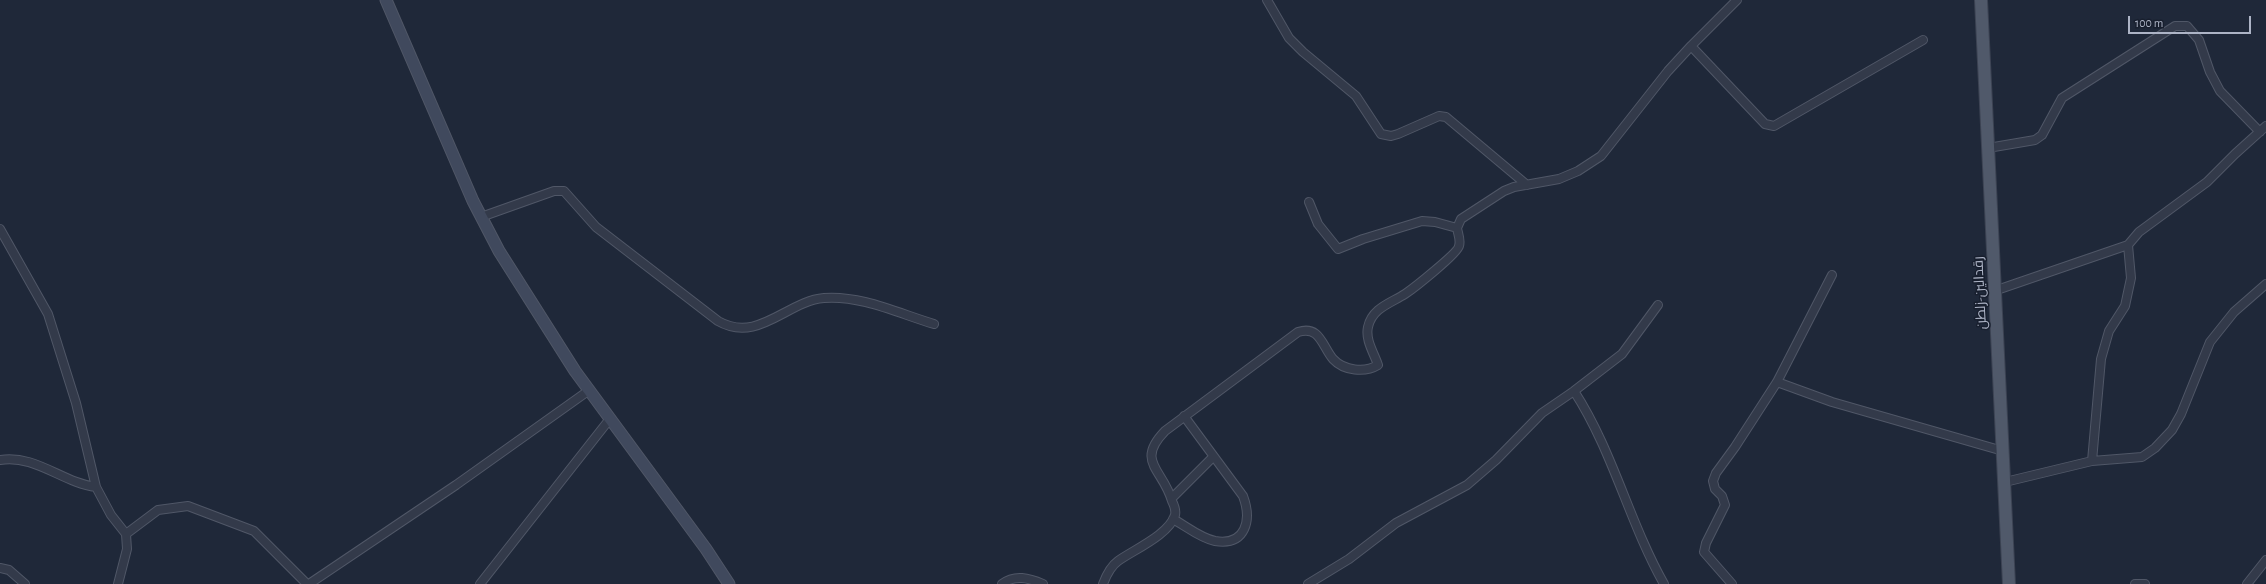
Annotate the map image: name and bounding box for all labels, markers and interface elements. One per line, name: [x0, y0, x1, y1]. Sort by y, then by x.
scale bar: [2130, 8, 2253, 34]
text: 100 m: [2135, 17, 2163, 29]
street label: رقدالين-زلطن: [1970, 256, 1990, 330]

